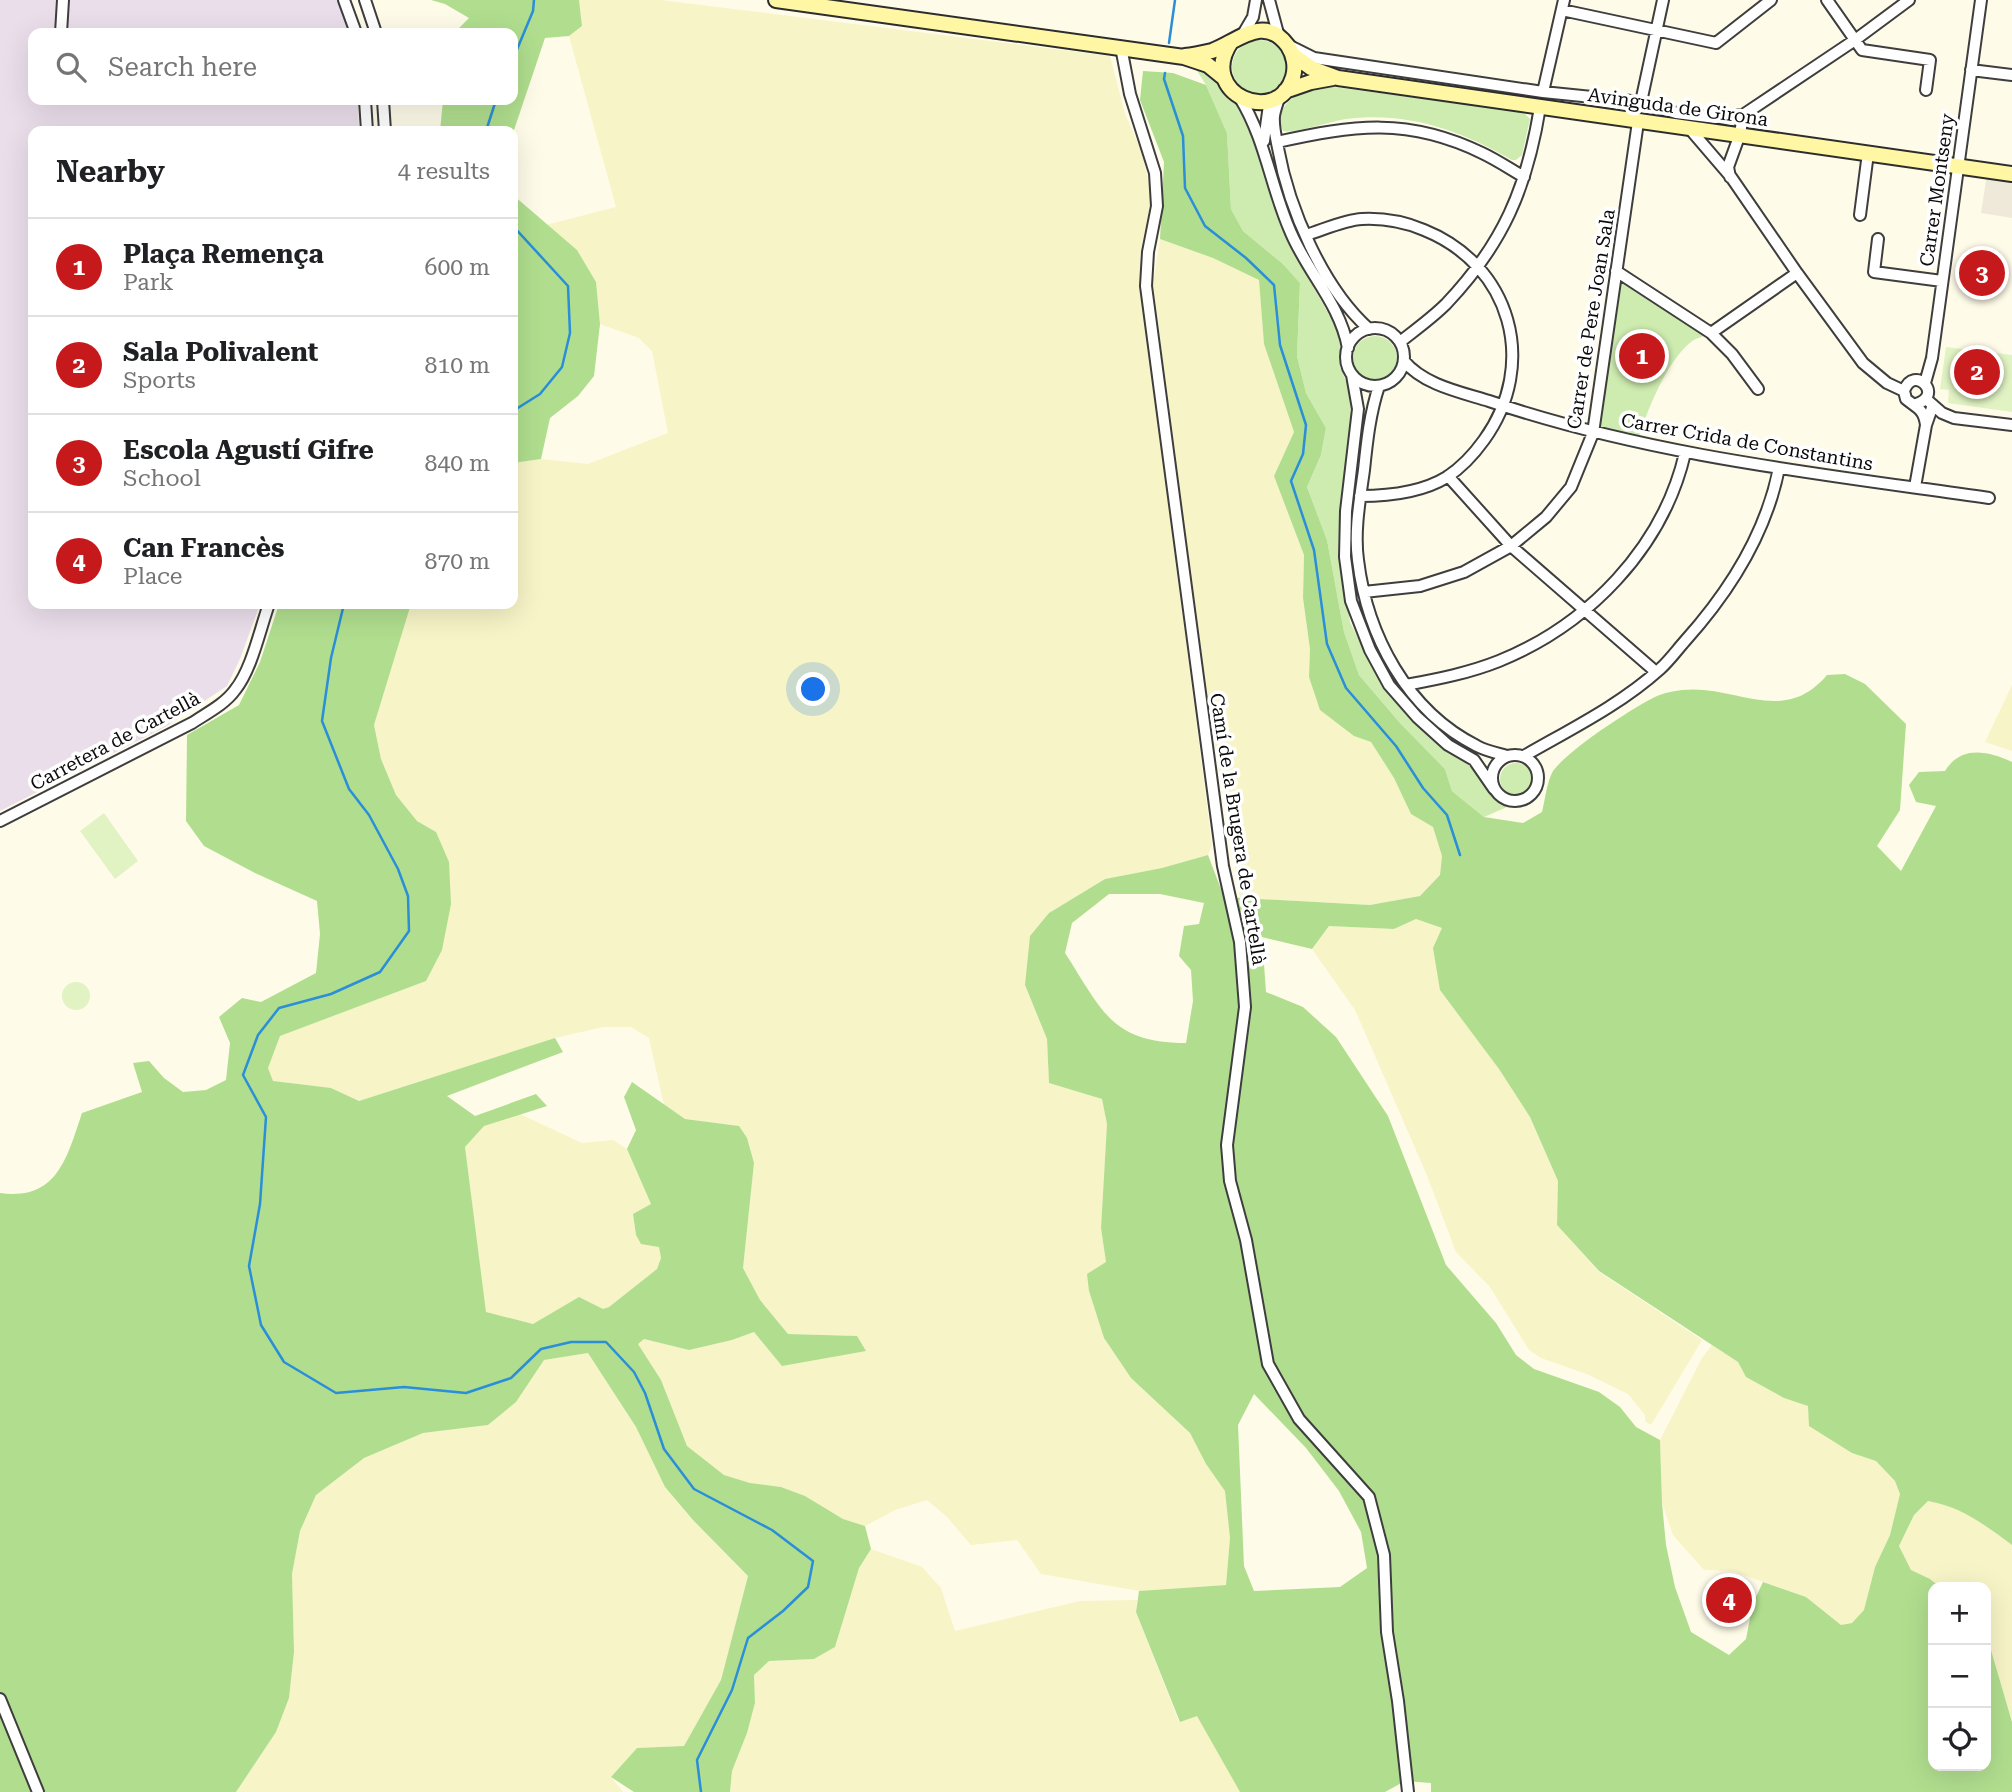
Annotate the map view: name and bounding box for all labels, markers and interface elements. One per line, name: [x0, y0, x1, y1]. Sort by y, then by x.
search box: [28, 28, 518, 105]
icon: search: [52, 48, 90, 86]
text: Search here: [108, 52, 257, 82]
street label: Avinguda de Girona: [1586, 83, 1770, 131]
street label: Carrer Montseny: [1915, 111, 1959, 268]
text: Nearby: [56, 154, 165, 189]
text: 4 results: [398, 158, 490, 185]
street label: Carrer de Pere Joan Sala: [1562, 207, 1620, 431]
text: Plaça Remença: [123, 239, 324, 269]
pin: 3: [1959, 247, 2005, 299]
text: 1: [73, 254, 85, 281]
text: 600 m: [425, 254, 490, 281]
text: Park: [123, 269, 174, 296]
pin: 1: [1619, 330, 1665, 382]
text: Sala Polivalent: [123, 337, 318, 367]
pin: 2: [1954, 346, 2000, 398]
text: 2: [73, 352, 85, 379]
text: 810 m: [425, 352, 490, 379]
text: Sports: [123, 367, 196, 394]
street label: Carrer Crida de Constantins: [1619, 409, 1875, 475]
text: Escola Agustí Gifre: [123, 435, 374, 465]
text: 3: [73, 450, 85, 477]
text: 840 m: [425, 450, 490, 477]
text: School: [123, 465, 201, 492]
text: Can Francès: [123, 533, 284, 563]
text: 4: [73, 548, 85, 575]
text: 870 m: [425, 548, 490, 575]
text: Place: [123, 563, 182, 590]
your location: [796, 672, 830, 706]
street label: Carretera de Cartellà: [26, 686, 204, 795]
street label: Camí de la Brugera de Cartellà: [1205, 691, 1271, 967]
pin: 4: [1706, 1574, 1752, 1626]
map controls: [1928, 1582, 1991, 1771]
button: +: [1928, 1582, 1991, 1645]
button: −: [1928, 1645, 1991, 1708]
button: locate: [1928, 1708, 1991, 1771]

